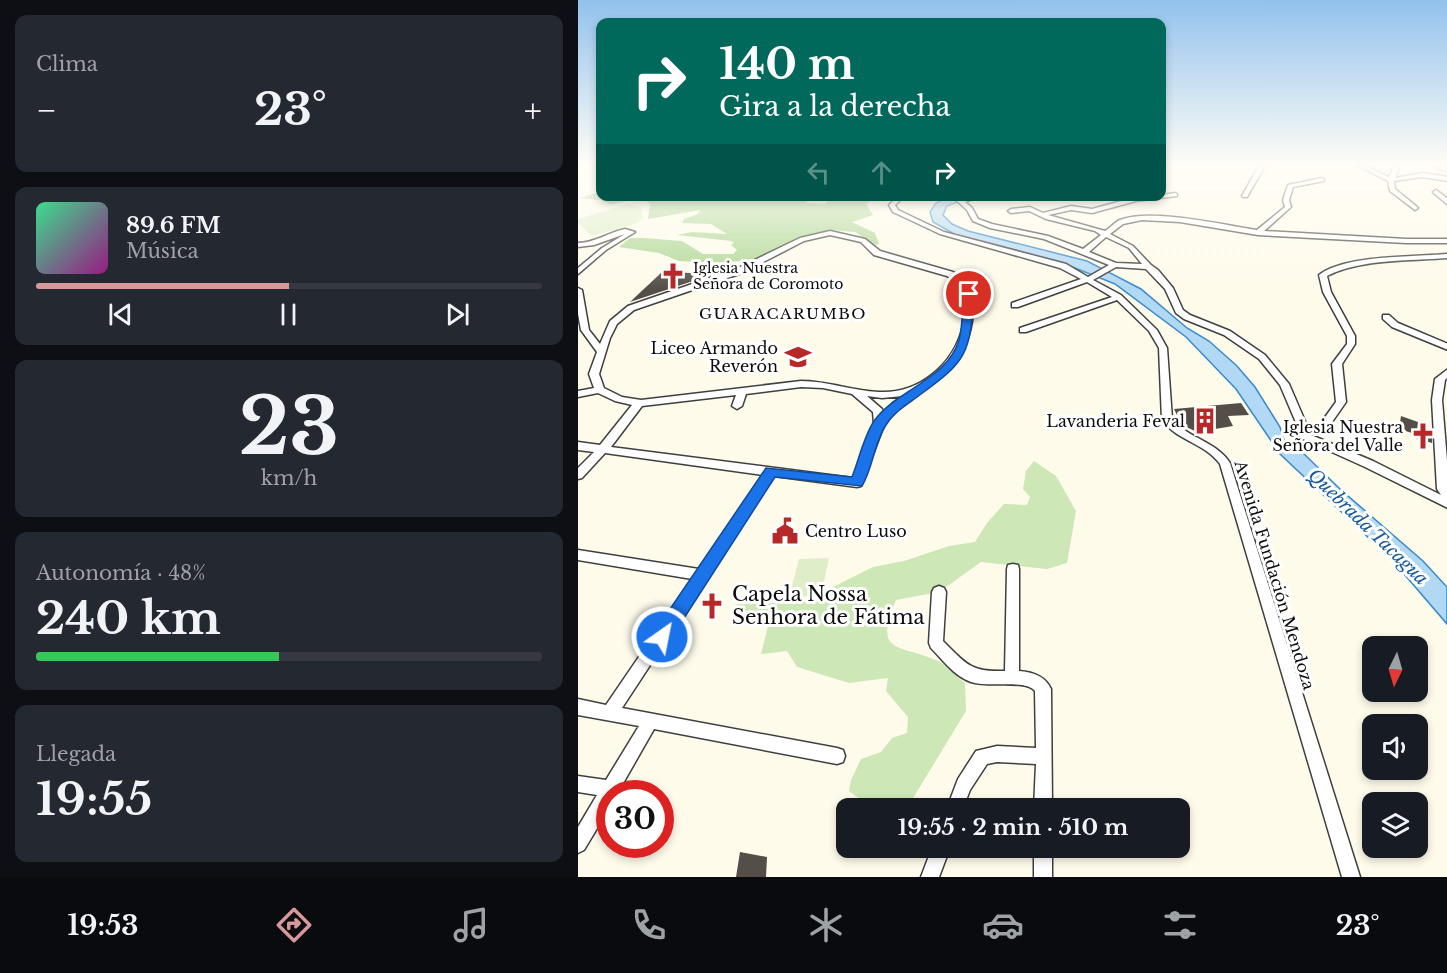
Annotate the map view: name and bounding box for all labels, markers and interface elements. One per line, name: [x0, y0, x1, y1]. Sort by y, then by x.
text: 140 m: [719, 38, 855, 90]
icon: right: [620, 42, 698, 120]
text: Clima: [36, 52, 98, 76]
text: 23°: [254, 81, 327, 137]
text: −: [36, 90, 57, 131]
text: +: [524, 90, 542, 131]
text: Gira a la derecha: [719, 90, 950, 123]
icon: left: [802, 156, 835, 189]
icon: ahead: [865, 156, 898, 189]
icon: right: [928, 156, 961, 189]
text: 89.6 FM: [126, 212, 221, 239]
text: Música: [126, 239, 199, 263]
place label: Iglesia Nuestra Señora de Coromoto: [693, 259, 843, 293]
church icon: Iglesia Nuestra Señora de Coromoto: [658, 261, 688, 291]
pin: [943, 268, 994, 319]
icon: arrive: [952, 277, 985, 310]
icon: previous: [104, 298, 137, 331]
icon: pause: [272, 298, 305, 331]
icon: next: [441, 298, 474, 331]
district label: GUARACARUMBO: [699, 304, 867, 323]
place label: Liceo Armando Reverón: [650, 338, 778, 376]
school or university icon: Liceo Armando Reverón: [783, 342, 813, 372]
text: 23: [239, 378, 339, 475]
building icon: Lavanderia Feval: [1190, 406, 1220, 436]
place label: Lavanderia Feval: [1046, 411, 1185, 431]
place label: Iglesia Nuestra Señora del Valle: [1273, 417, 1403, 455]
church icon: Iglesia Nuestra Señora del Valle: [1408, 421, 1438, 451]
street label: Avenida Fundación Mendoza: [1230, 457, 1320, 692]
water label: Quebrada Tacagua: [1303, 464, 1433, 590]
text: km/h: [261, 466, 317, 490]
public building icon: Centro Luso: [770, 516, 800, 546]
place label: Centro Luso: [805, 521, 907, 541]
text: Autonomía · 48%: [36, 561, 206, 585]
place label: Capela Nossa Senhora de Fátima: [732, 582, 925, 629]
text: 240 km: [36, 590, 221, 646]
church icon: Capela Nossa Senhora de Fátima: [697, 591, 727, 621]
position arrow: [630, 605, 694, 669]
north arrow: [1362, 636, 1428, 702]
map controls: [1362, 636, 1428, 858]
button: sound: [1362, 714, 1428, 780]
text: Llegada: [36, 742, 116, 766]
text: 19:55: [36, 771, 152, 827]
speed limit sign: 30: [596, 780, 674, 858]
button: layers: [1362, 792, 1428, 858]
text: 19:55 · 2 min · 510 m: [898, 814, 1128, 841]
icon: directions: [273, 904, 315, 946]
icon: music: [450, 904, 492, 946]
icon: phone: [628, 904, 670, 946]
icon: climate: [805, 904, 847, 946]
icon: car: [982, 904, 1024, 946]
icon: filters: [1159, 904, 1201, 946]
text: 19:53: [68, 909, 138, 942]
text: 23°: [1336, 909, 1379, 942]

